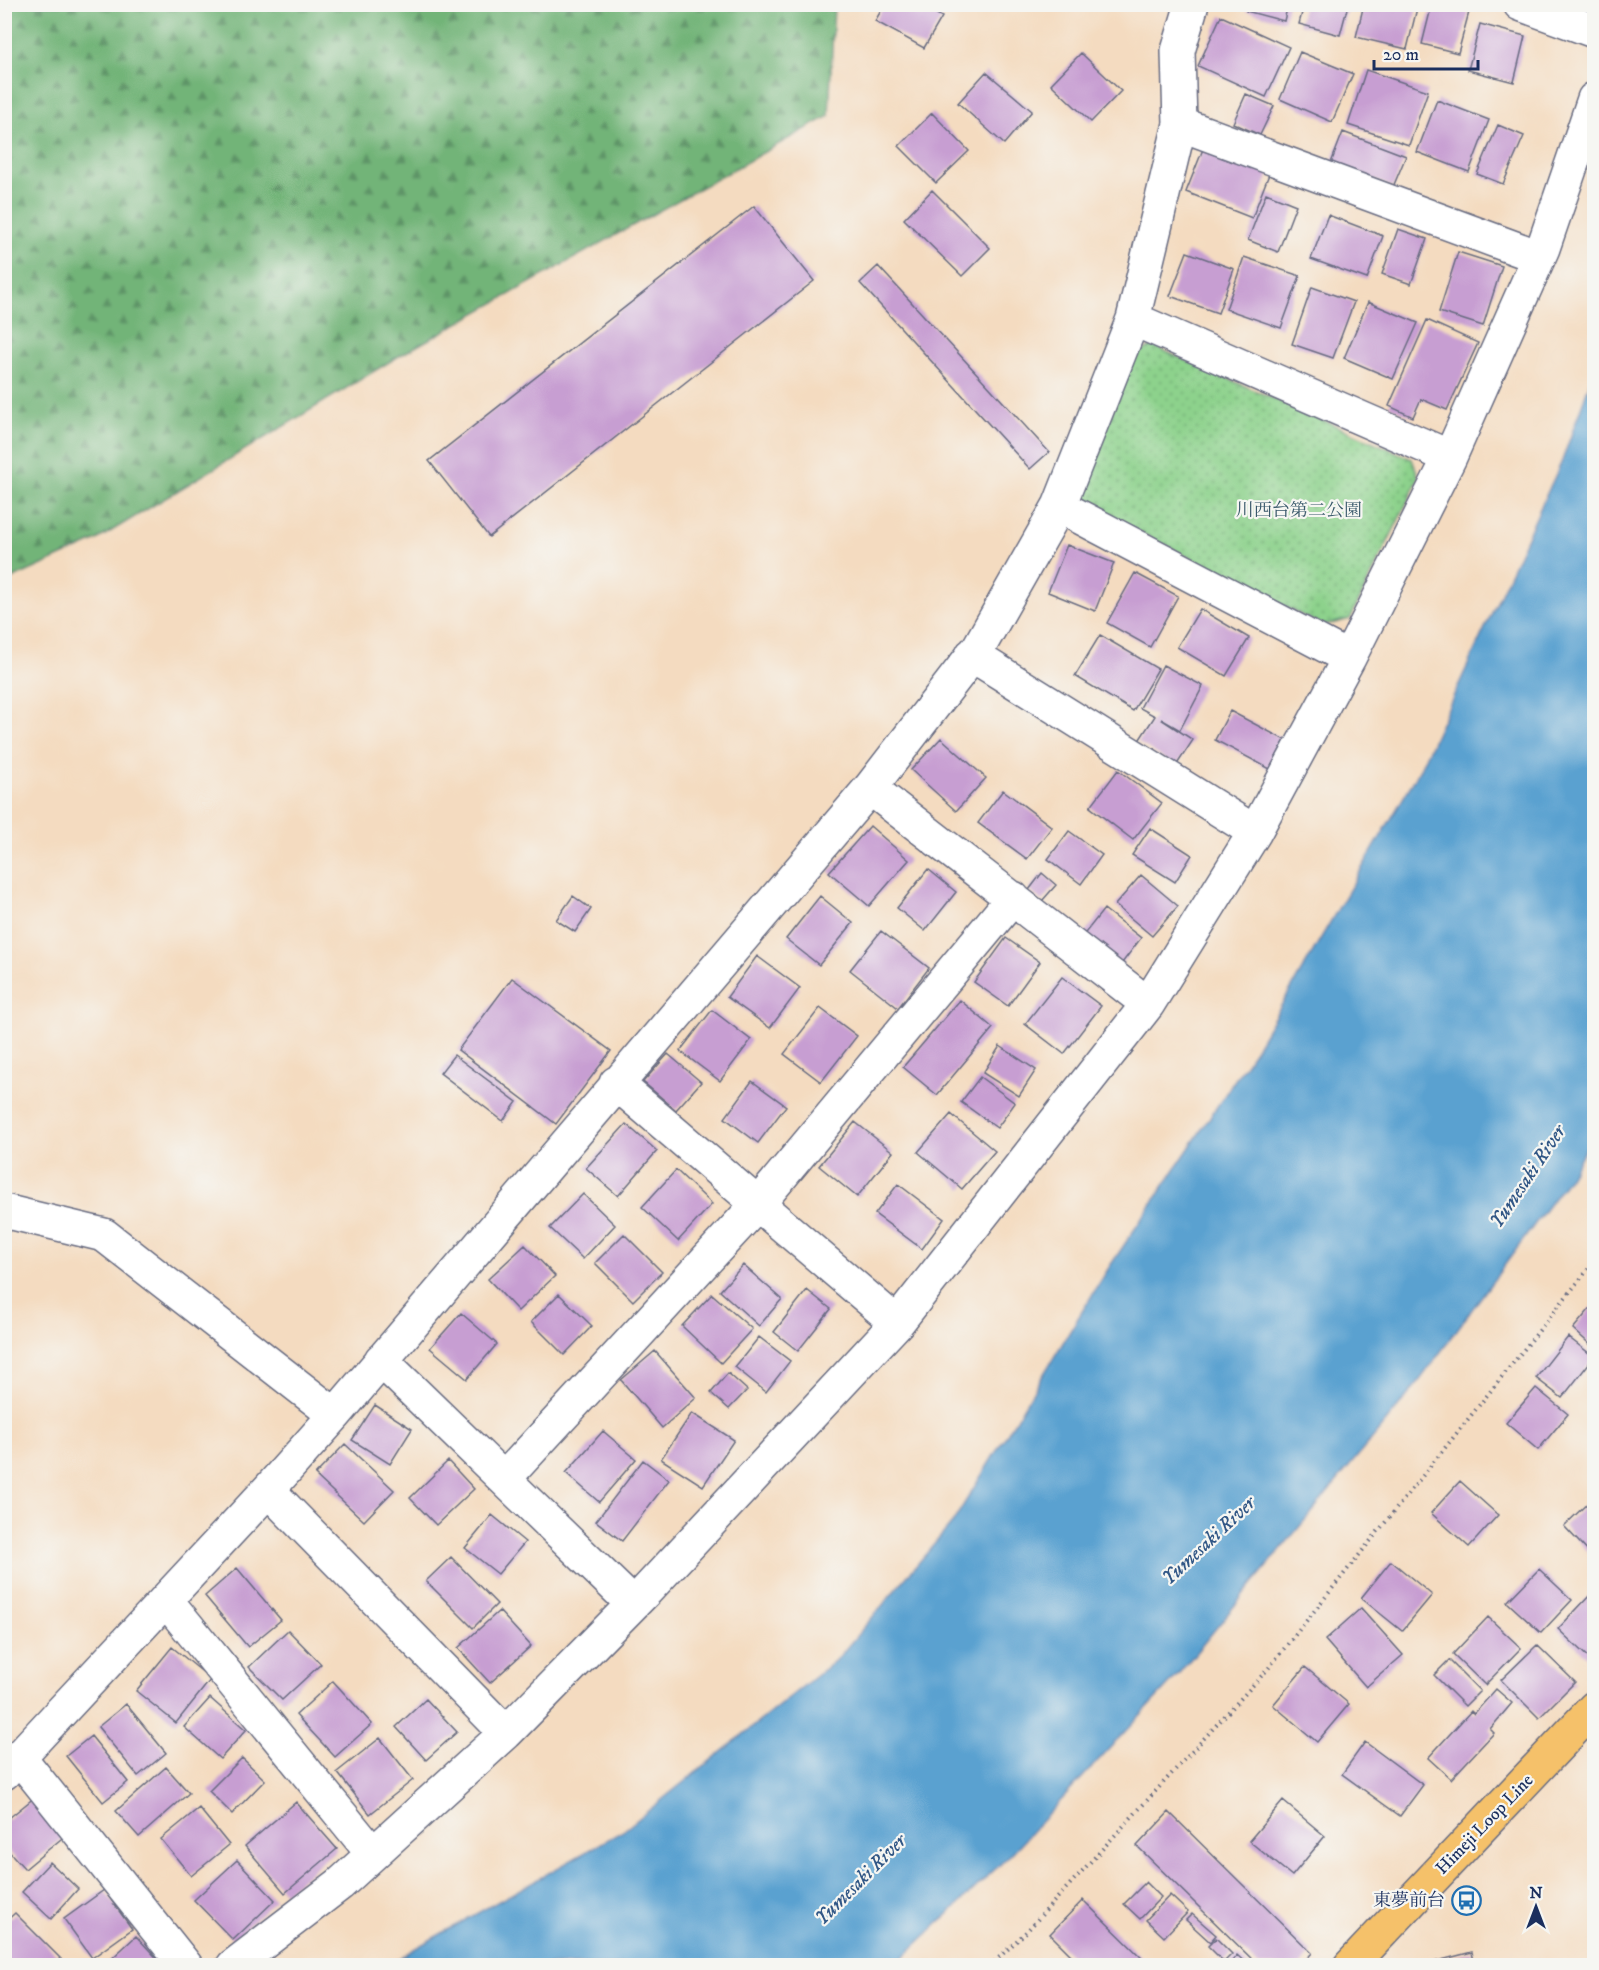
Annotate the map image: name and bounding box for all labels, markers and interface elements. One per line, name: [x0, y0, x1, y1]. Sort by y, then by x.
scale bar: [1374, 33, 1478, 71]
text: 20 m: [1383, 44, 1419, 66]
park label: 川西台第二公園: [1236, 500, 1362, 522]
water label: Yumesaki River: [1485, 1119, 1573, 1233]
water label: Yumesaki River: [1157, 1490, 1262, 1591]
street label: Himeji Loop Line: [1431, 1770, 1538, 1880]
water label: Yumesaki River: [810, 1828, 913, 1931]
north arrow: [1506, 1877, 1566, 1937]
text: N: [1529, 1883, 1543, 1903]
bus stop icon: 東夢前台: [1450, 1884, 1482, 1916]
place label: 東夢前台: [1373, 1890, 1445, 1912]

